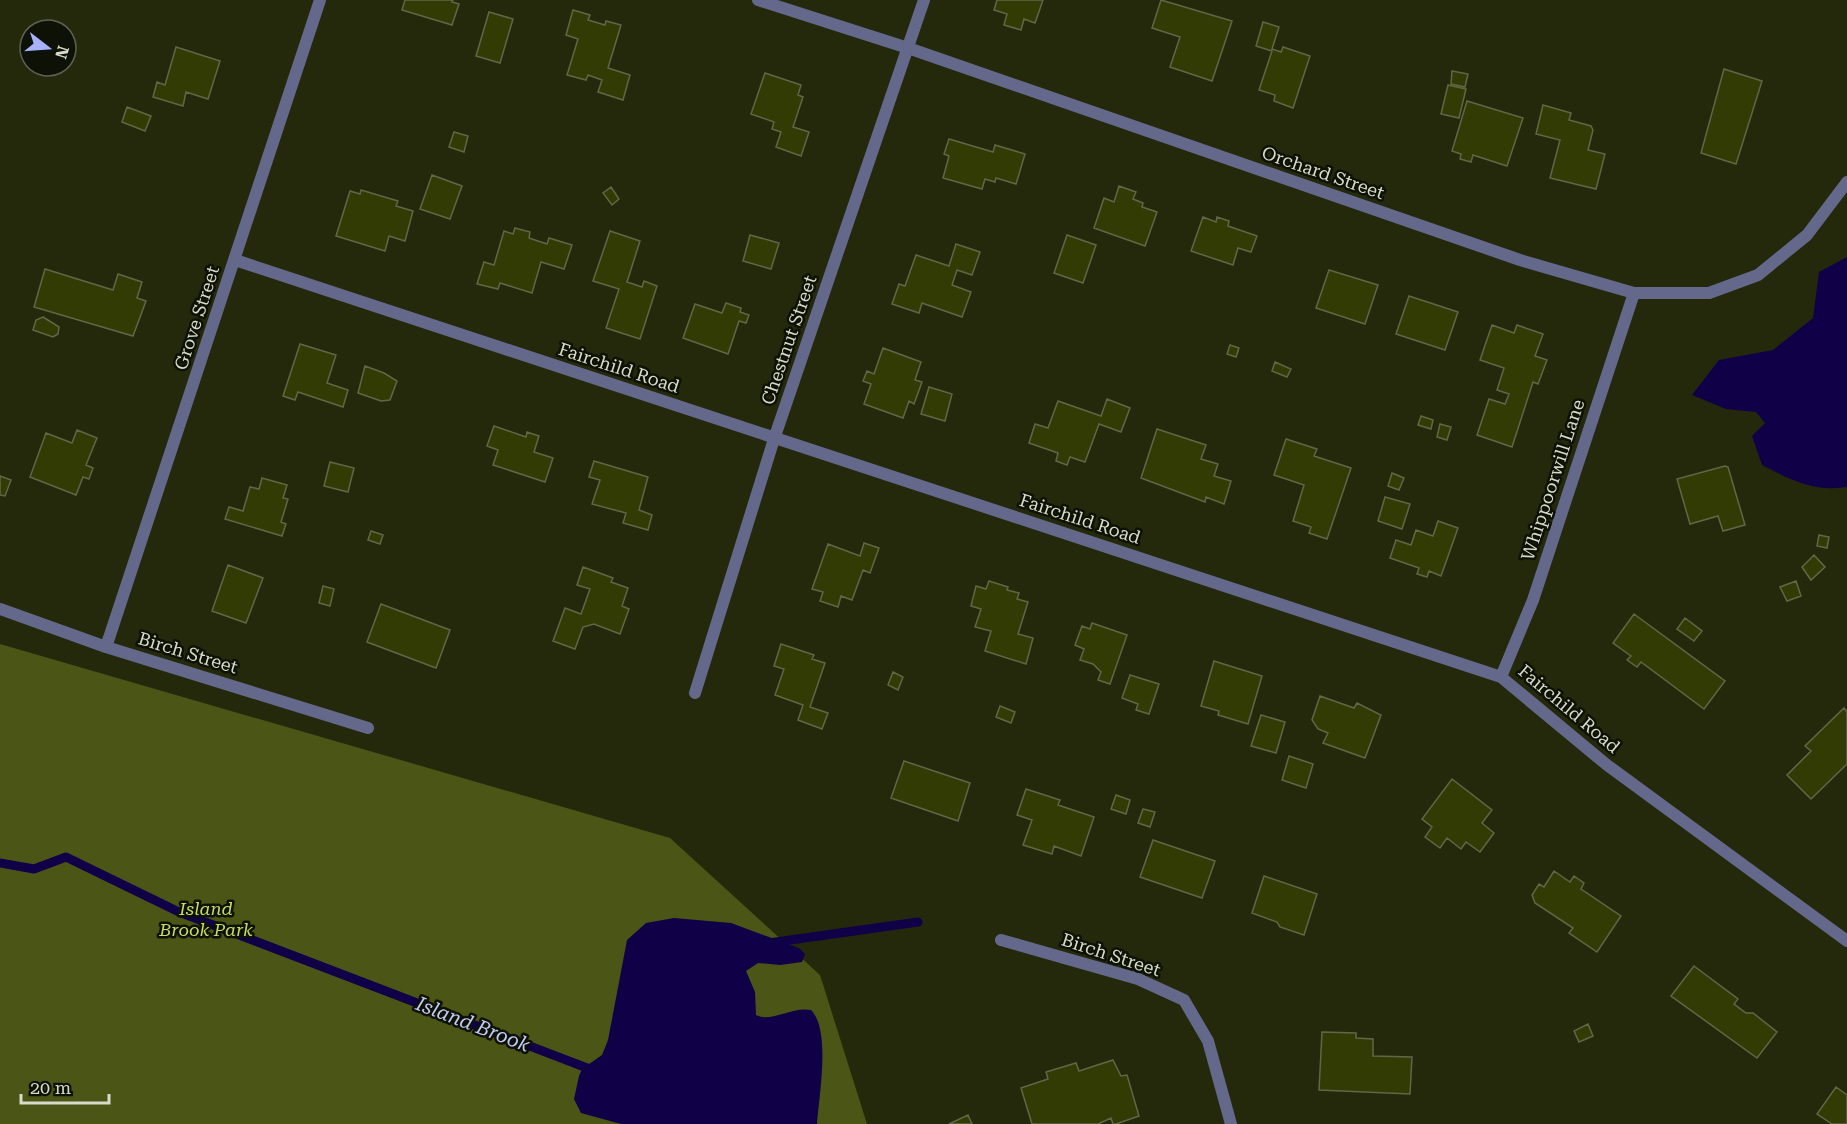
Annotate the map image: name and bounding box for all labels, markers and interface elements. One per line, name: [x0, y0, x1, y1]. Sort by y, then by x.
north arrow: [18, 18, 78, 78]
text: N: [51, 44, 73, 61]
street label: Orchard Street: [1259, 142, 1387, 203]
street label: Grove Street: [170, 263, 223, 373]
street label: Chestnut Street: [757, 272, 821, 407]
street label: Fairchild Road: [556, 338, 683, 397]
street label: Whippoorwill Lane: [1517, 397, 1589, 563]
street label: Fairchild Road: [1017, 489, 1144, 548]
street label: Birch Street: [136, 627, 241, 678]
street label: Fairchild Road: [1514, 660, 1625, 757]
park label: Island Brook Park: [158, 898, 253, 940]
street label: Birch Street: [1059, 929, 1164, 980]
water label: Island Brook: [412, 991, 533, 1057]
scale bar: [21, 1067, 110, 1105]
text: 20 m: [30, 1077, 71, 1098]

